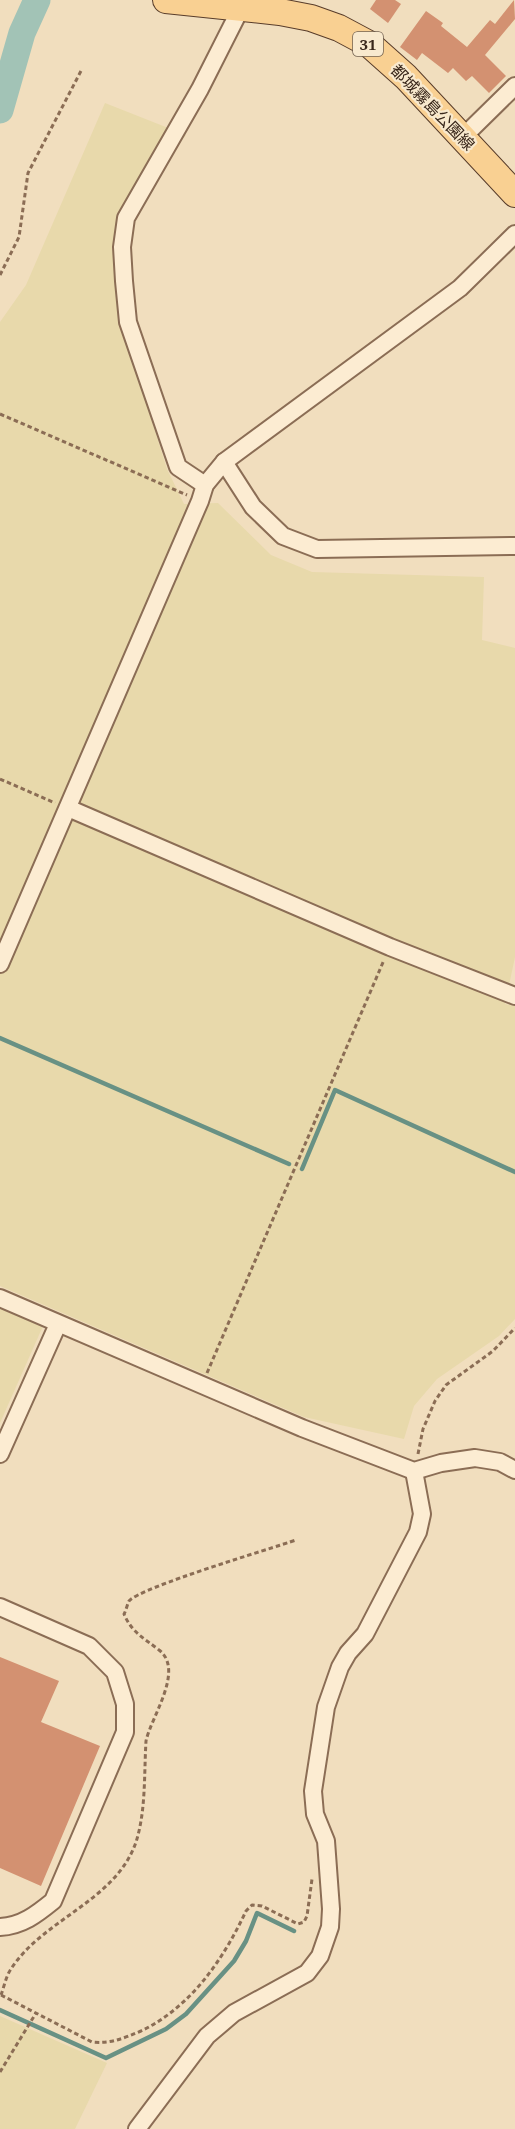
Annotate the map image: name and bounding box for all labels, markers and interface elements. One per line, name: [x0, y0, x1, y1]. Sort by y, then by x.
road number: 31: [353, 32, 383, 56]
street label: 都城霧島公園線: [386, 59, 480, 155]

